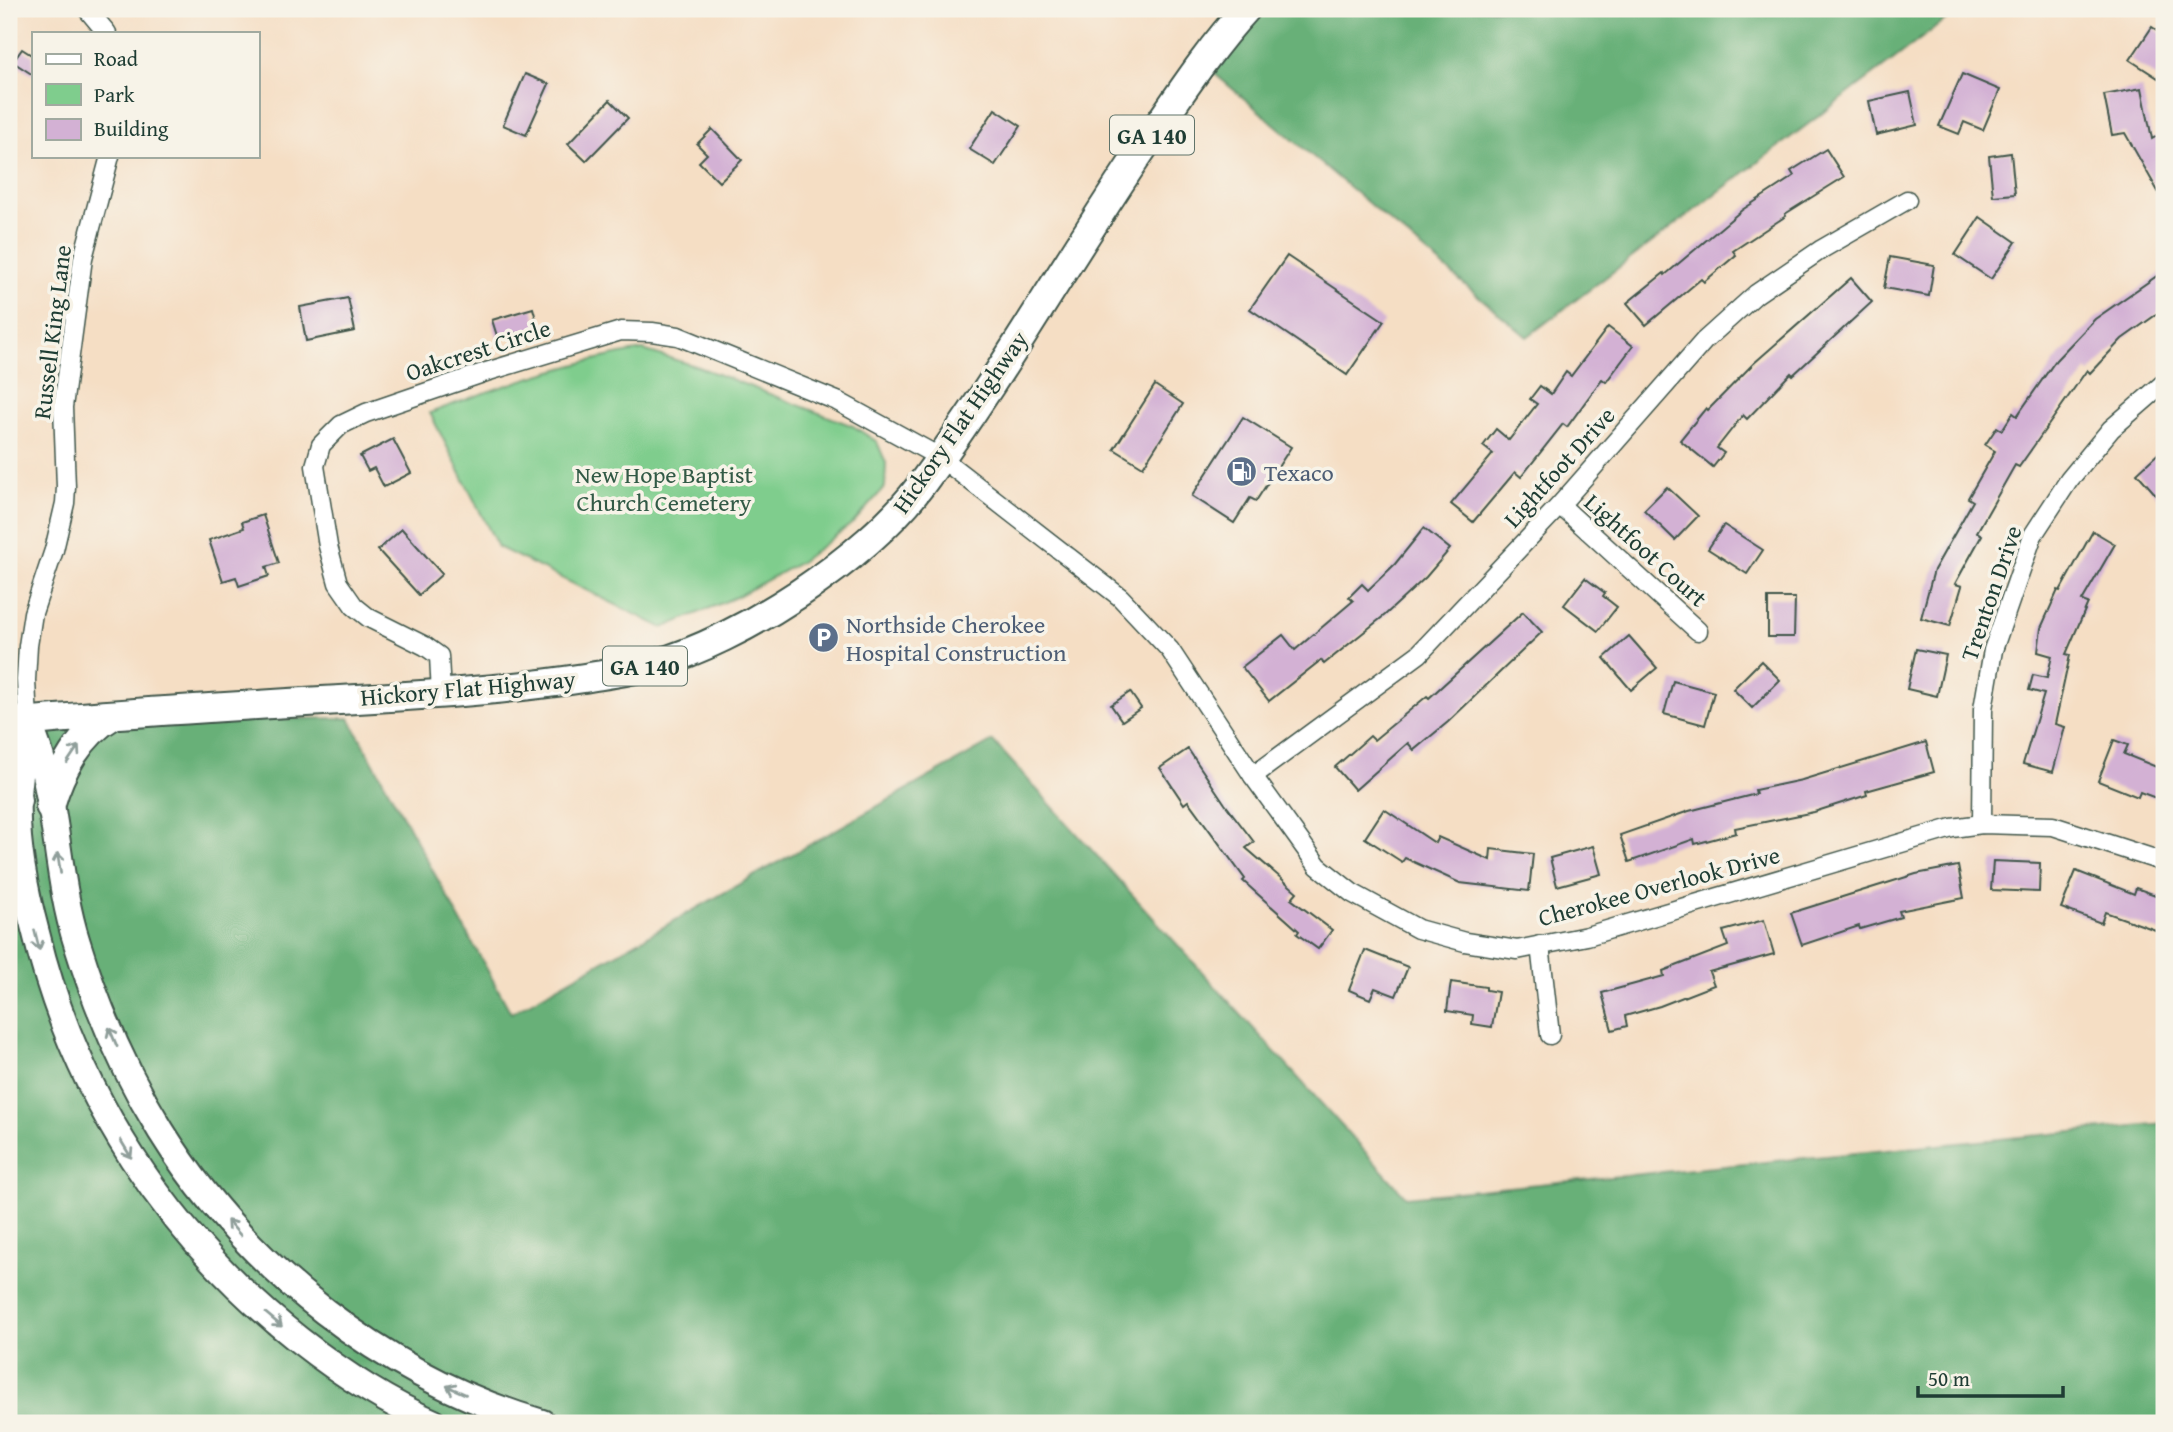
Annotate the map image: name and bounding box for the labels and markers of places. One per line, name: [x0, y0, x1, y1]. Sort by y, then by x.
fuel station icon: Texaco: [1224, 455, 1258, 489]
place label: Texaco: [1264, 455, 1334, 490]
place label: Northside Cherokee Hospital Construction: [846, 607, 1067, 670]
parking icon: Northside Cherokee Hospital Construction: [806, 621, 840, 655]

